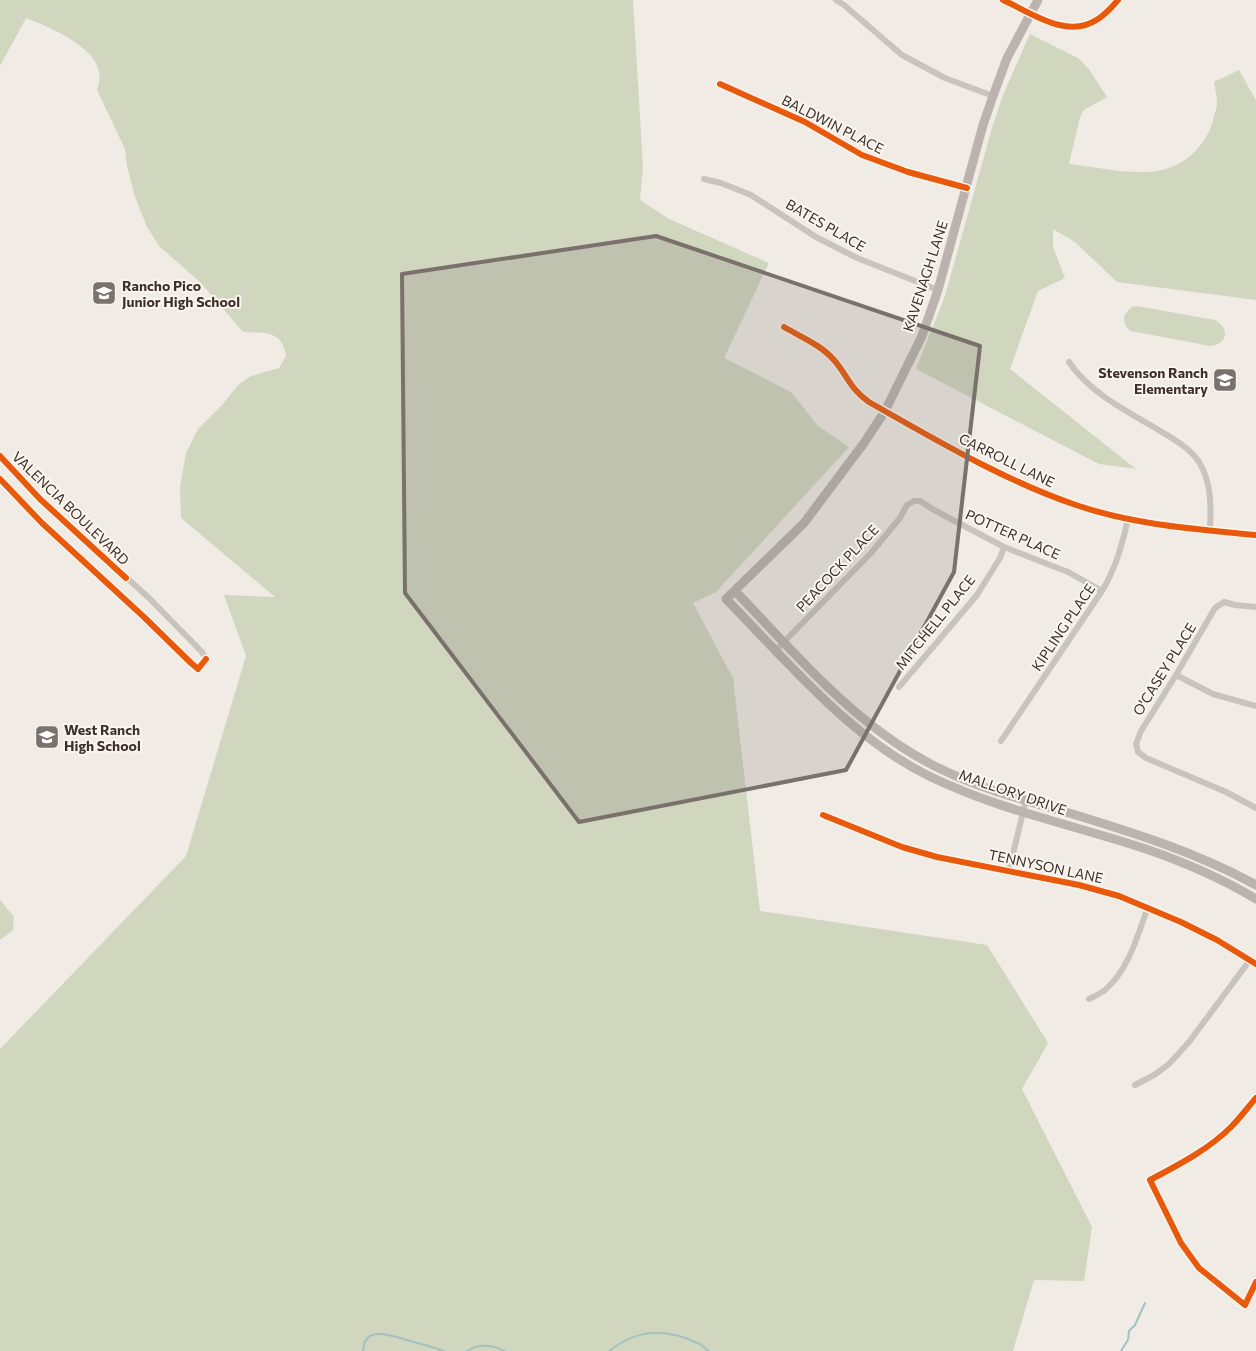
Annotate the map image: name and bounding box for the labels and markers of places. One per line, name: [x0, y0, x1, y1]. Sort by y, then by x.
place label: Rancho Pico Junior High School: [122, 277, 240, 310]
school or university icon: Rancho Pico Junior High School: [91, 280, 117, 306]
place label: Stevenson Ranch Elementary: [1098, 364, 1208, 397]
school or university icon: Stevenson Ranch Elementary: [1212, 367, 1238, 393]
place label: West Ranch High School: [64, 721, 141, 754]
school or university icon: West Ranch High School: [34, 724, 60, 750]

